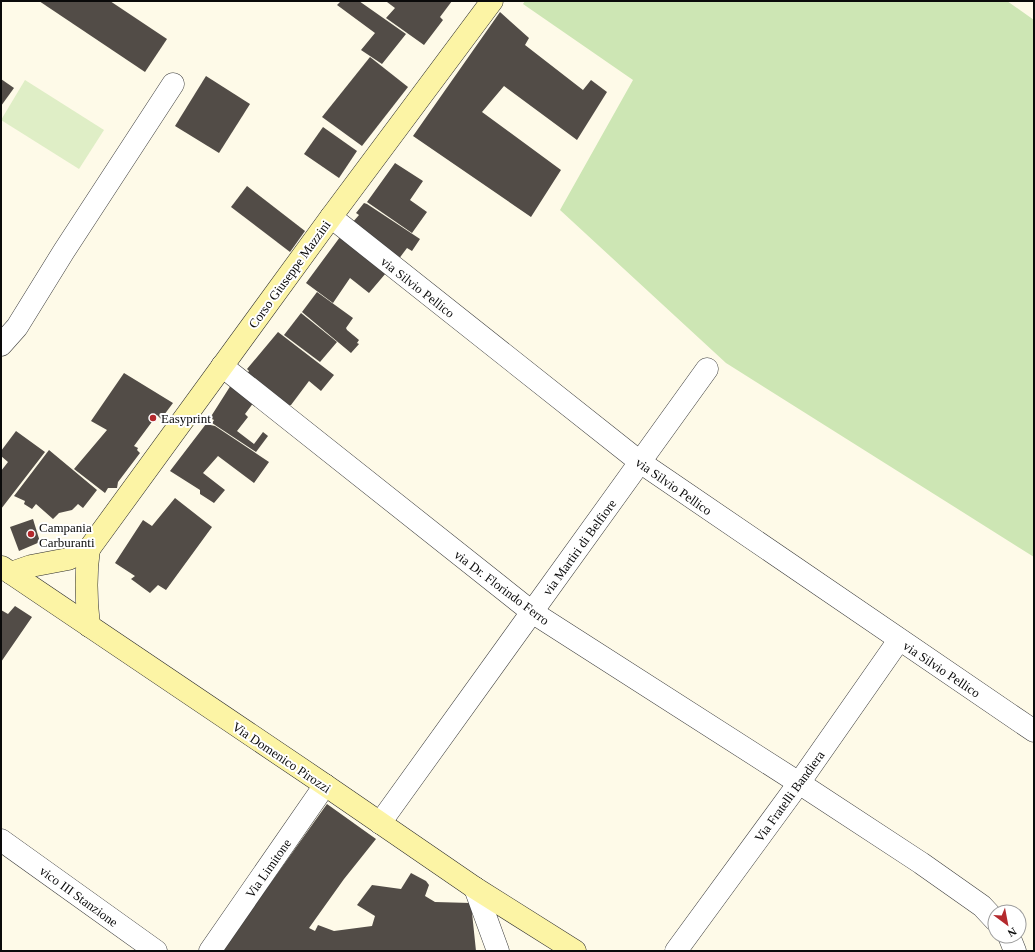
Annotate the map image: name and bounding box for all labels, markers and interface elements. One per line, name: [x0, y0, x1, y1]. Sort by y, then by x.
street label: Corso Giuseppe Mazzini: [245, 217, 334, 331]
street label: via Silvio Pellico: [378, 254, 458, 321]
place label: Easyprint: [161, 411, 211, 426]
marker: Easyprint: [148, 413, 158, 423]
street label: via Silvio Pellico: [633, 455, 715, 518]
street label: via Martiri di Belfiore: [539, 496, 619, 598]
place label: Campania Carburanti: [39, 520, 95, 550]
marker: Campania Carburanti: [26, 529, 36, 539]
street label: via Dr. Florindo Ferro: [451, 547, 552, 628]
street label: via Silvio Pellico: [900, 638, 983, 701]
street label: Via Domenico Pirozzi: [230, 719, 334, 796]
street label: Via Fratelli Bandiera: [751, 748, 828, 845]
street label: Via Limitone: [243, 836, 294, 901]
street label: vico III Stanzione: [37, 863, 121, 930]
north arrow: [987, 904, 1027, 944]
text: N: [1006, 925, 1019, 940]

